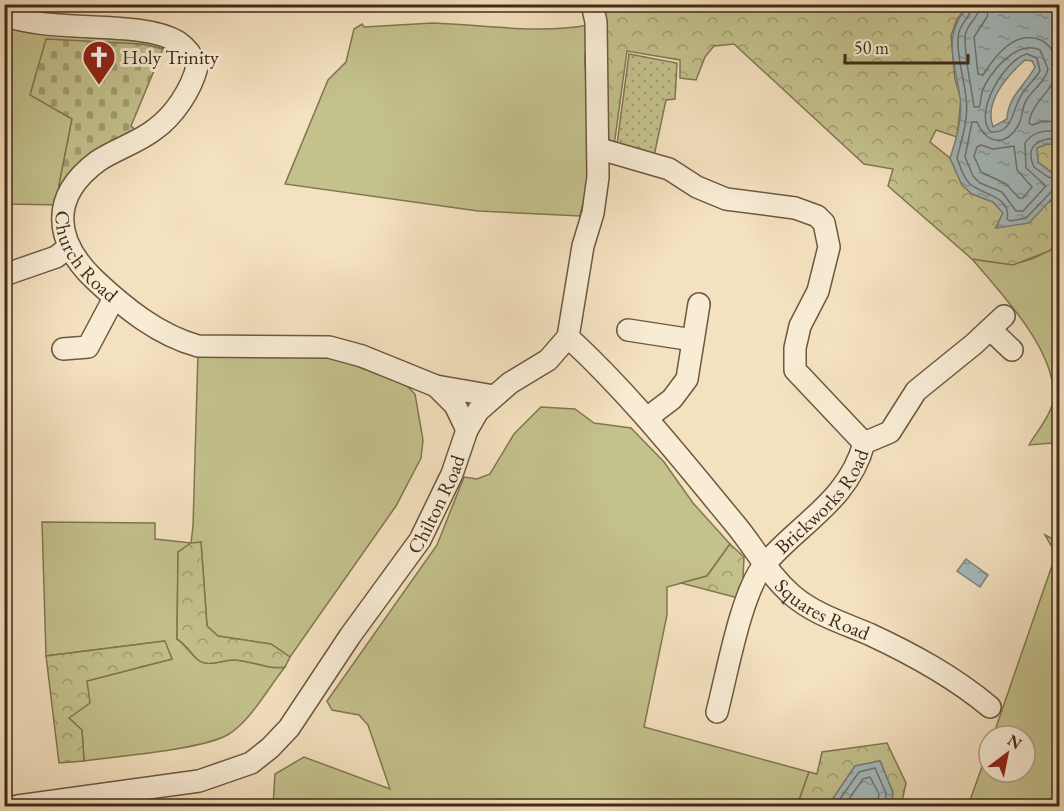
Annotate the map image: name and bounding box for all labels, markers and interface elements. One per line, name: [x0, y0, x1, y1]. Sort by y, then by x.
scale bar: [845, 27, 968, 65]
text: 50 m: [854, 36, 889, 59]
church icon: Holy Trinity: [81, 39, 117, 86]
place label: Holy Trinity: [122, 44, 219, 70]
street label: Church Road: [50, 210, 124, 308]
street label: Brickworks Road: [769, 444, 875, 559]
street label: Chilton Road: [401, 451, 471, 559]
street label: Squares Road: [769, 573, 875, 646]
north arrow: [977, 724, 1037, 784]
text: N: [1004, 729, 1026, 754]

